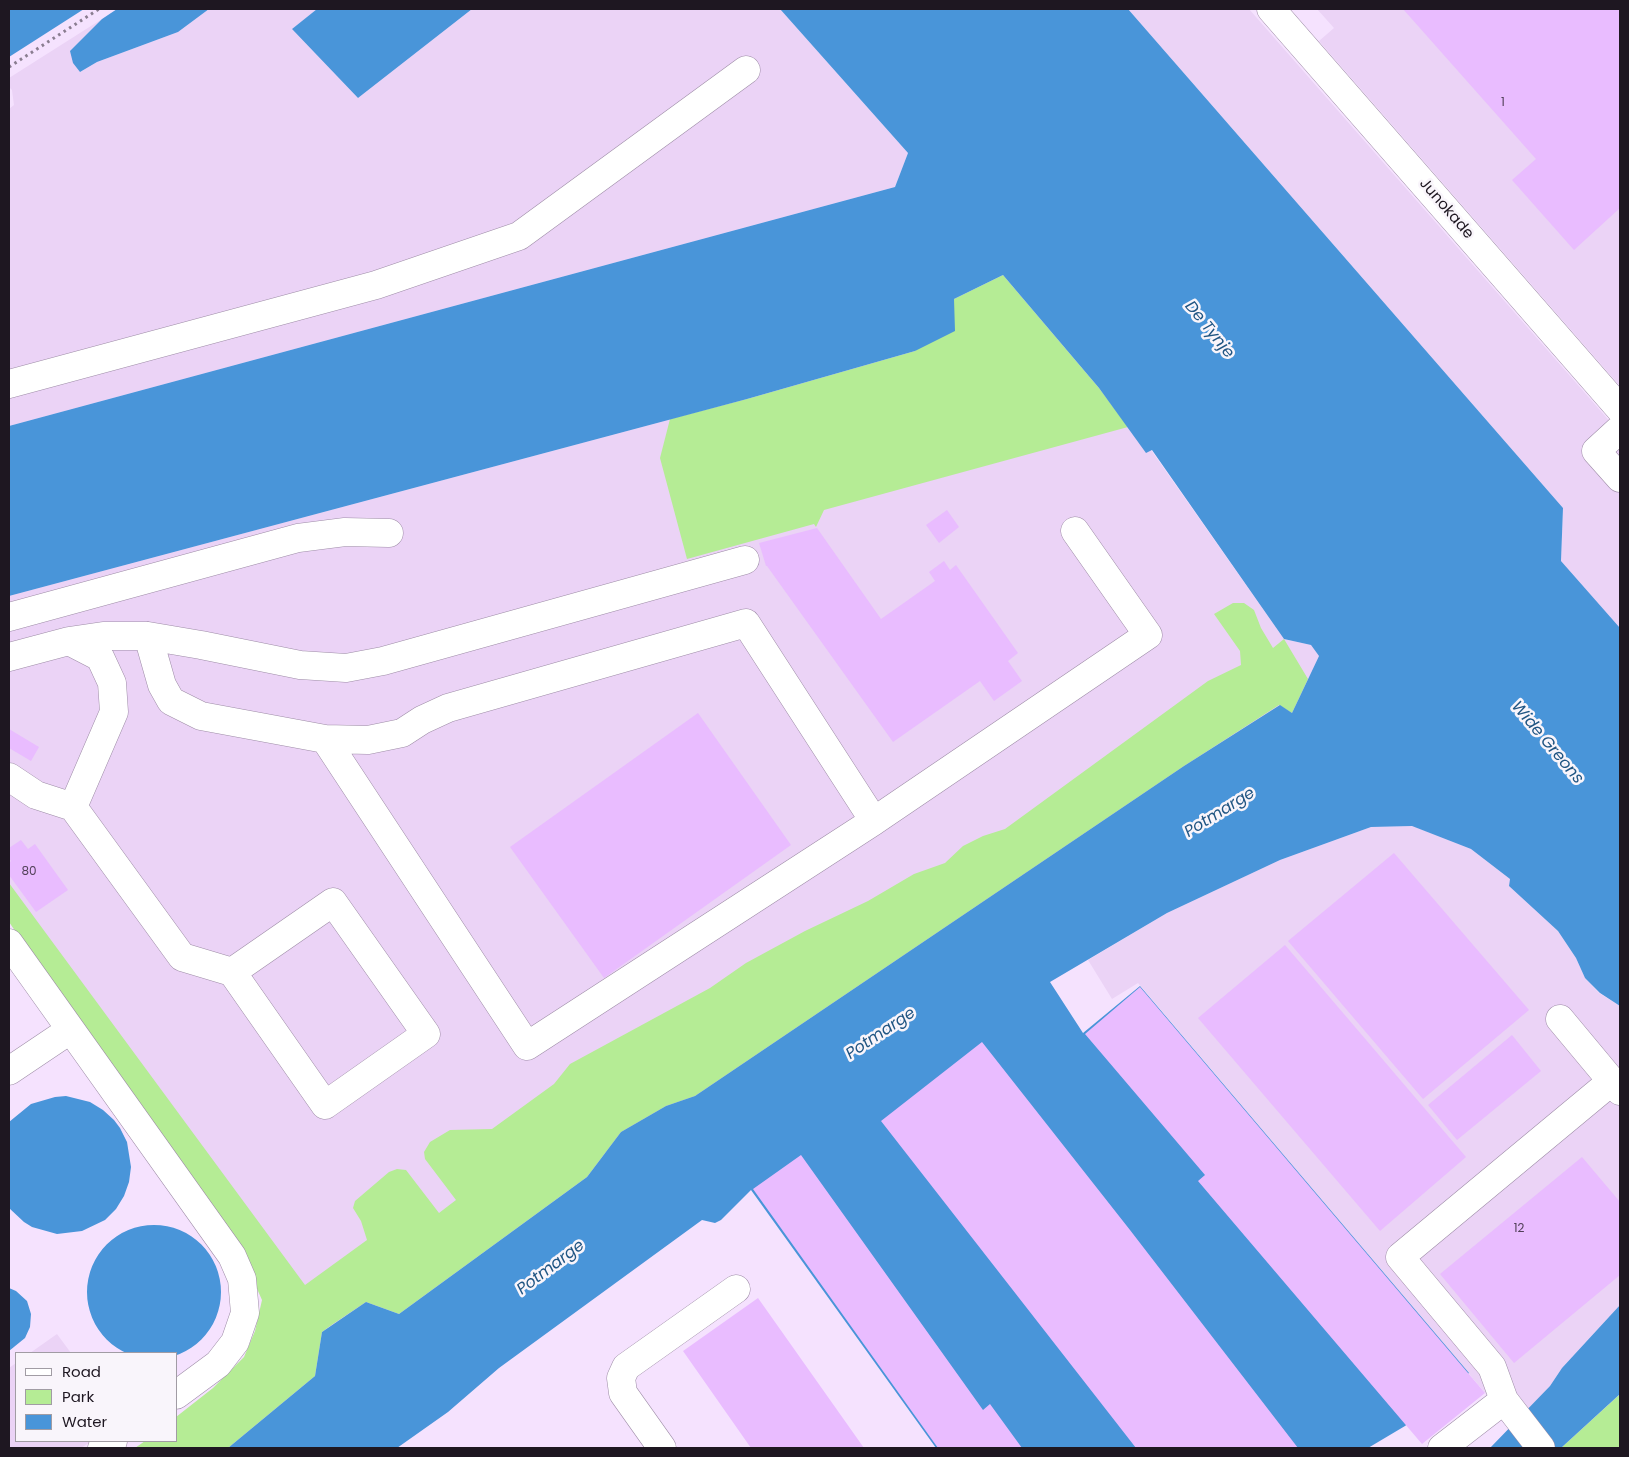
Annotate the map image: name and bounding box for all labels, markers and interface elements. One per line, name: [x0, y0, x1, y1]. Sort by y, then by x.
house number: 1: [1501, 96, 1505, 110]
street label: Junokade: [1415, 175, 1477, 243]
water label: De Tynje: [1180, 298, 1238, 362]
water label: Wide Greons: [1507, 698, 1587, 788]
water label: Potmarge: [1181, 784, 1259, 842]
house number: 80: [21, 865, 37, 879]
water label: Potmarge: [843, 1004, 919, 1064]
house number: 12: [1514, 1222, 1524, 1236]
water label: Potmarge: [514, 1236, 588, 1300]
legend: [15, 1352, 178, 1442]
text: Road: [62, 1361, 101, 1382]
text: Park: [62, 1386, 94, 1407]
text: Water: [62, 1411, 107, 1432]

